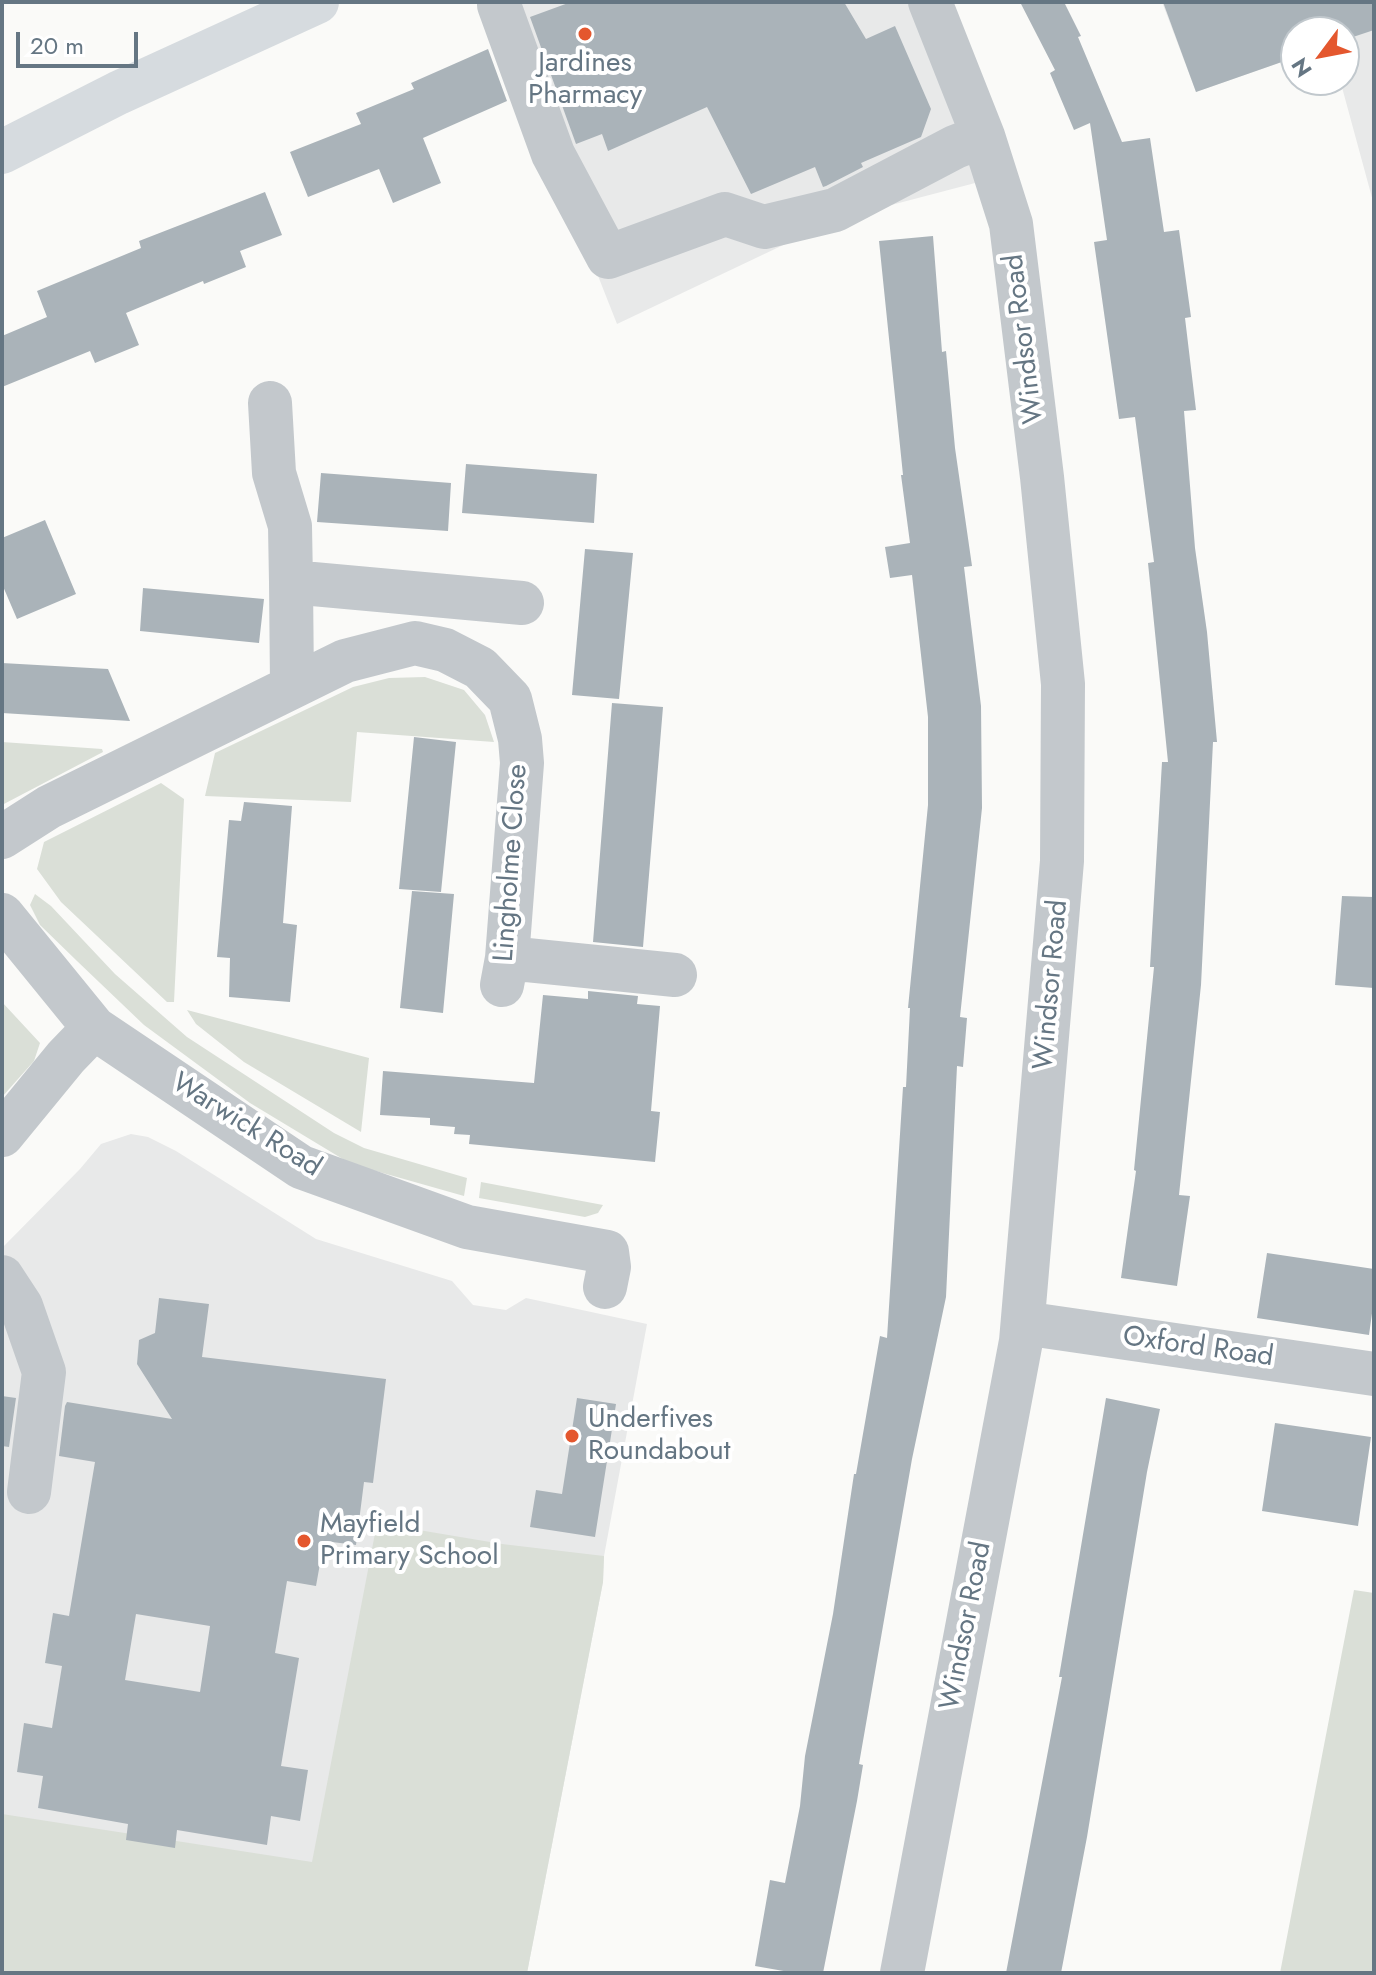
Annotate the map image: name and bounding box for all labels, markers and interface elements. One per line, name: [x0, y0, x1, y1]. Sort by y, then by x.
scale bar: [20, 16, 142, 66]
north arrow: [1280, 16, 1360, 96]
marker: Jardines Pharmacy: [576, 25, 594, 43]
text: 20 m: [30, 28, 84, 63]
place label: Jardines Pharmacy: [528, 47, 642, 113]
text: N: [1283, 52, 1320, 84]
street label: Windsor Road: [998, 252, 1052, 426]
street label: Lingholme Close: [488, 763, 536, 963]
street label: Windsor Road: [1028, 899, 1076, 1071]
street label: Warwick Road: [165, 1067, 327, 1185]
street label: Oxford Road: [1121, 1321, 1275, 1375]
place label: Underfives Roundabout: [588, 1403, 730, 1469]
marker: Underfives Roundabout: [563, 1427, 581, 1445]
place label: Mayfield Primary School: [320, 1508, 499, 1574]
marker: Mayfield Primary School: [295, 1532, 313, 1550]
street label: Windsor Road: [934, 1539, 1000, 1713]

